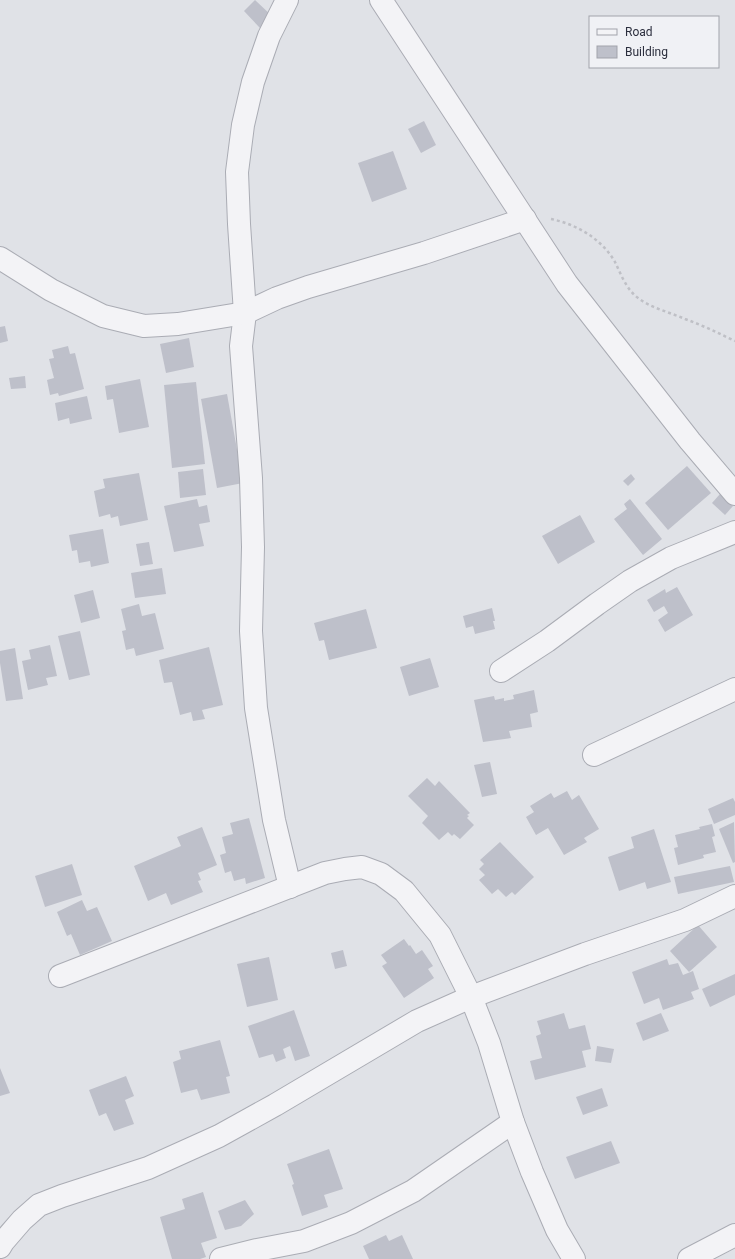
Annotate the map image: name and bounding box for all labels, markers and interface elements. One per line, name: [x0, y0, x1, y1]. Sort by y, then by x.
legend: [589, 16, 719, 68]
text: Road: [625, 25, 653, 39]
text: Building: [625, 45, 668, 59]

